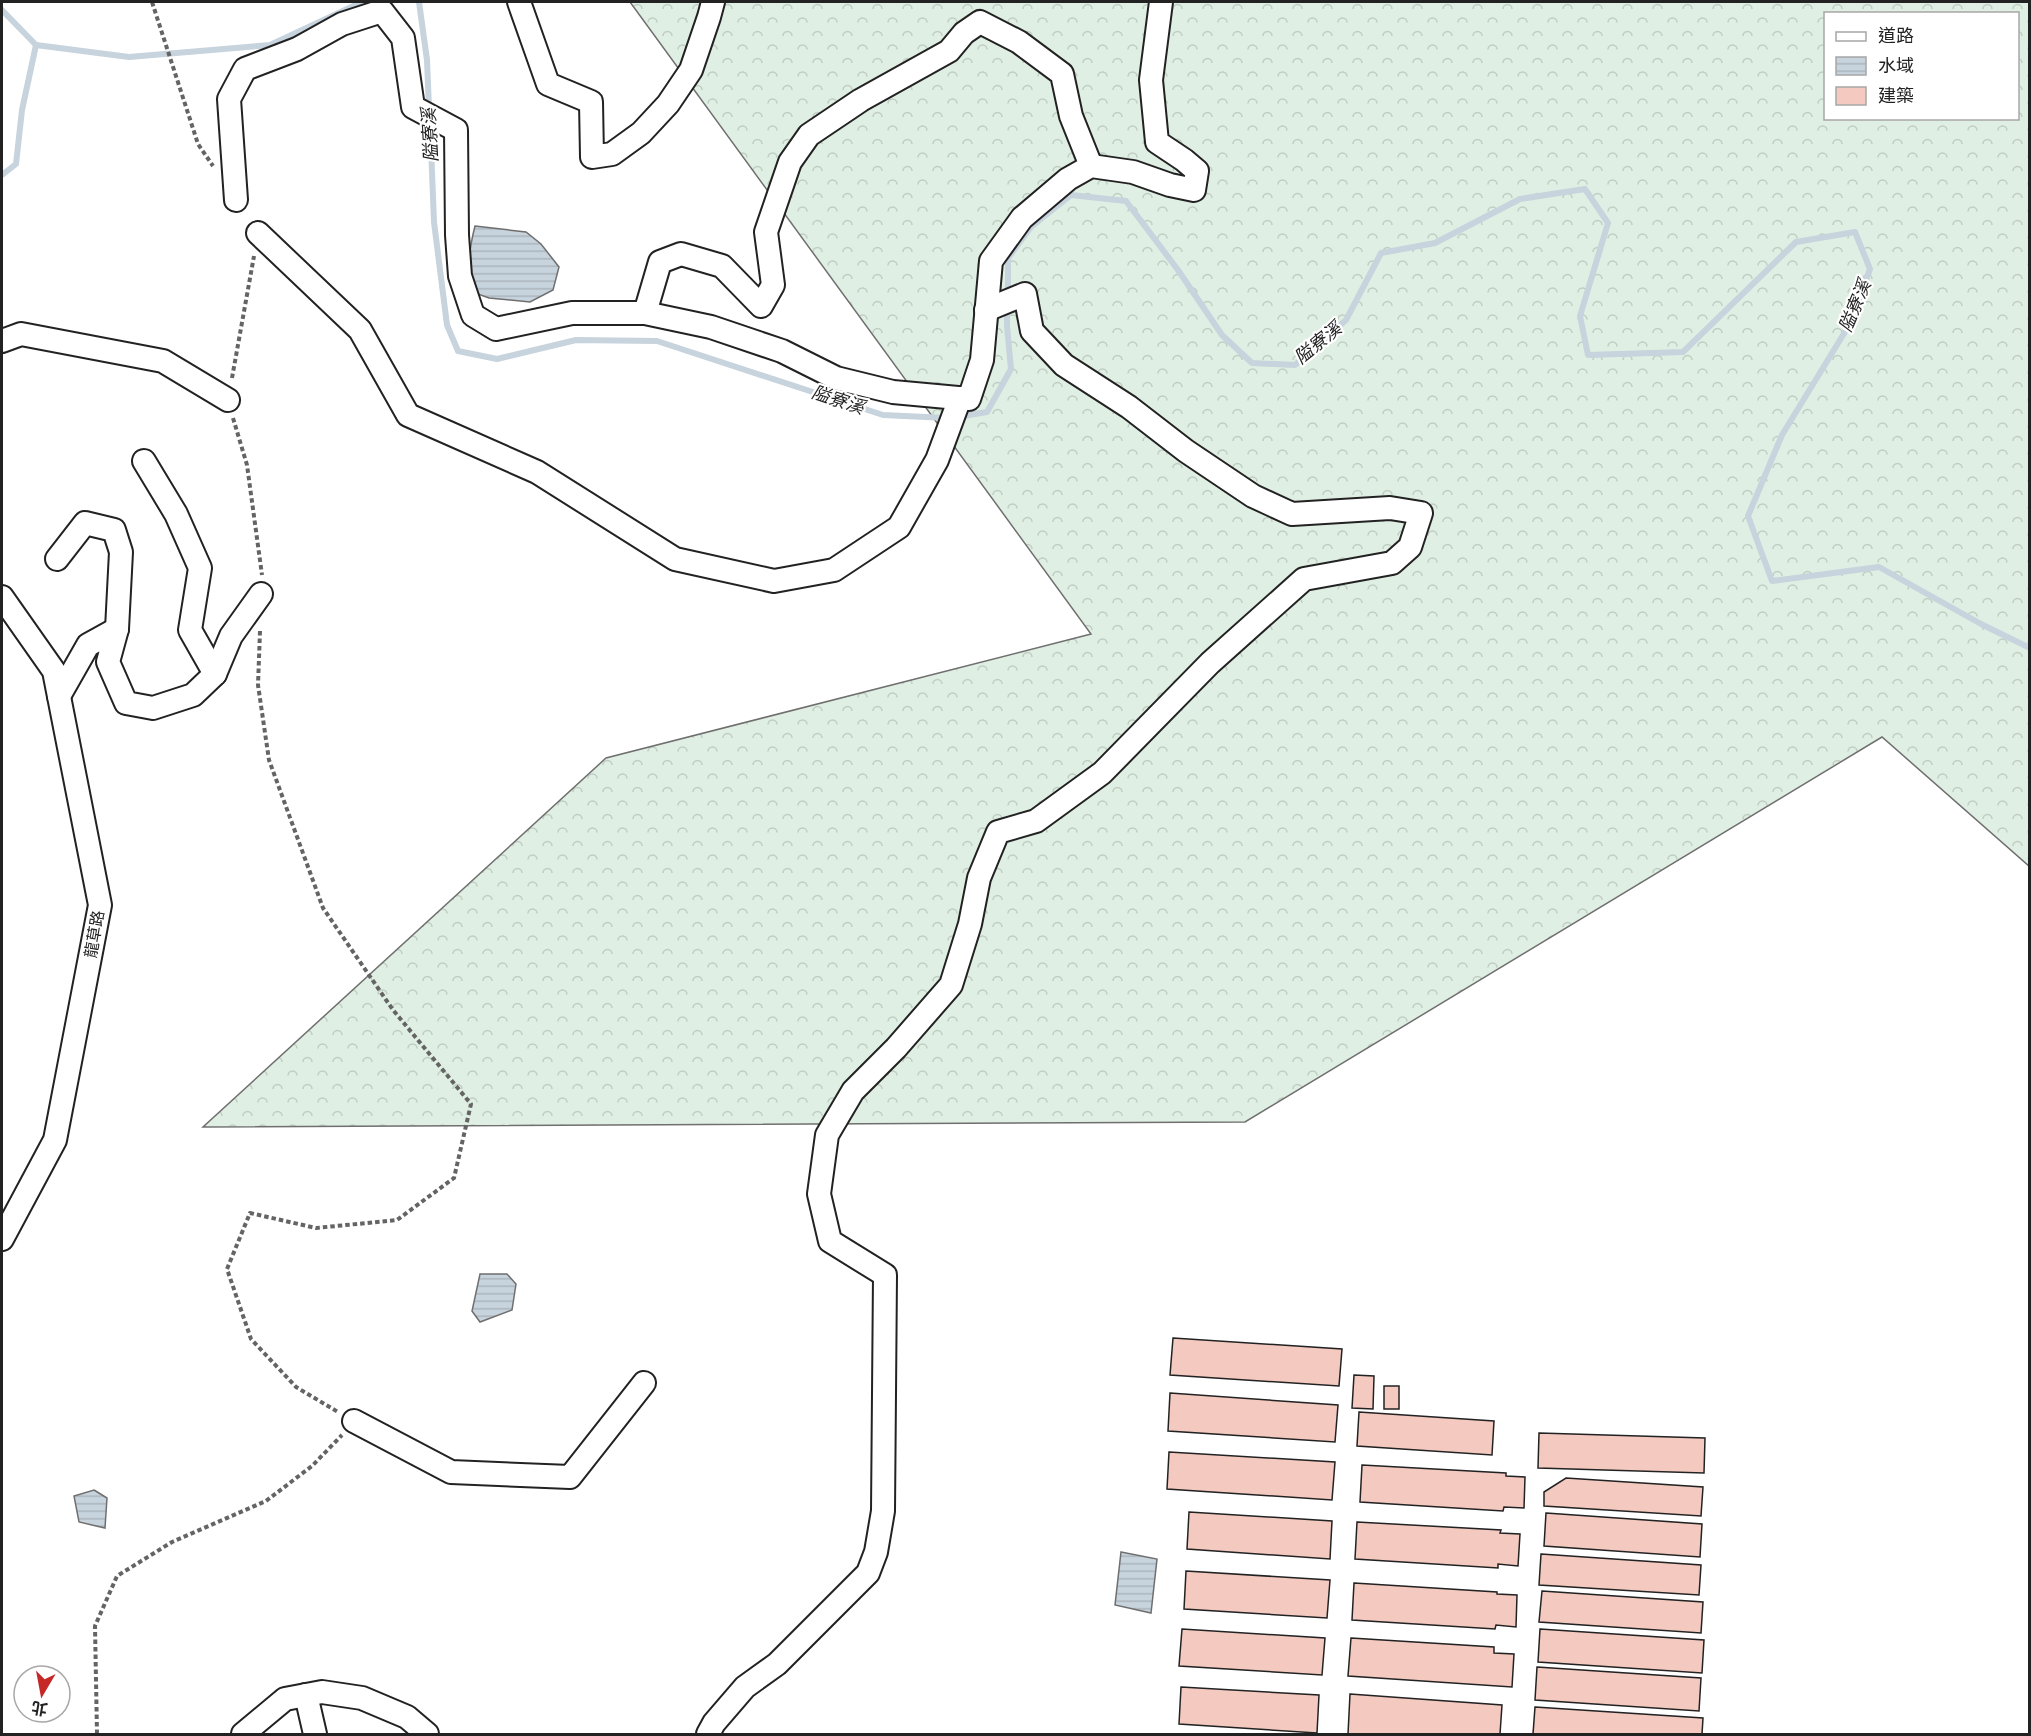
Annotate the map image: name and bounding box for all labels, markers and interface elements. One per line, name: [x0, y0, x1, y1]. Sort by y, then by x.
legend: [1824, 12, 2019, 120]
text: 道路: [1878, 25, 1914, 46]
text: 水域: [1878, 55, 1914, 76]
text: 建築: [1878, 85, 1914, 106]
water label: 隘寮溪: [417, 105, 441, 163]
water label: 隘寮溪: [1834, 274, 1876, 335]
water label: 隘寮溪: [1290, 316, 1348, 368]
water label: 隘寮溪: [809, 381, 870, 419]
street label: 龍草路: [81, 909, 108, 959]
north arrow: [12, 1664, 72, 1724]
text: 北: [30, 1698, 49, 1719]

